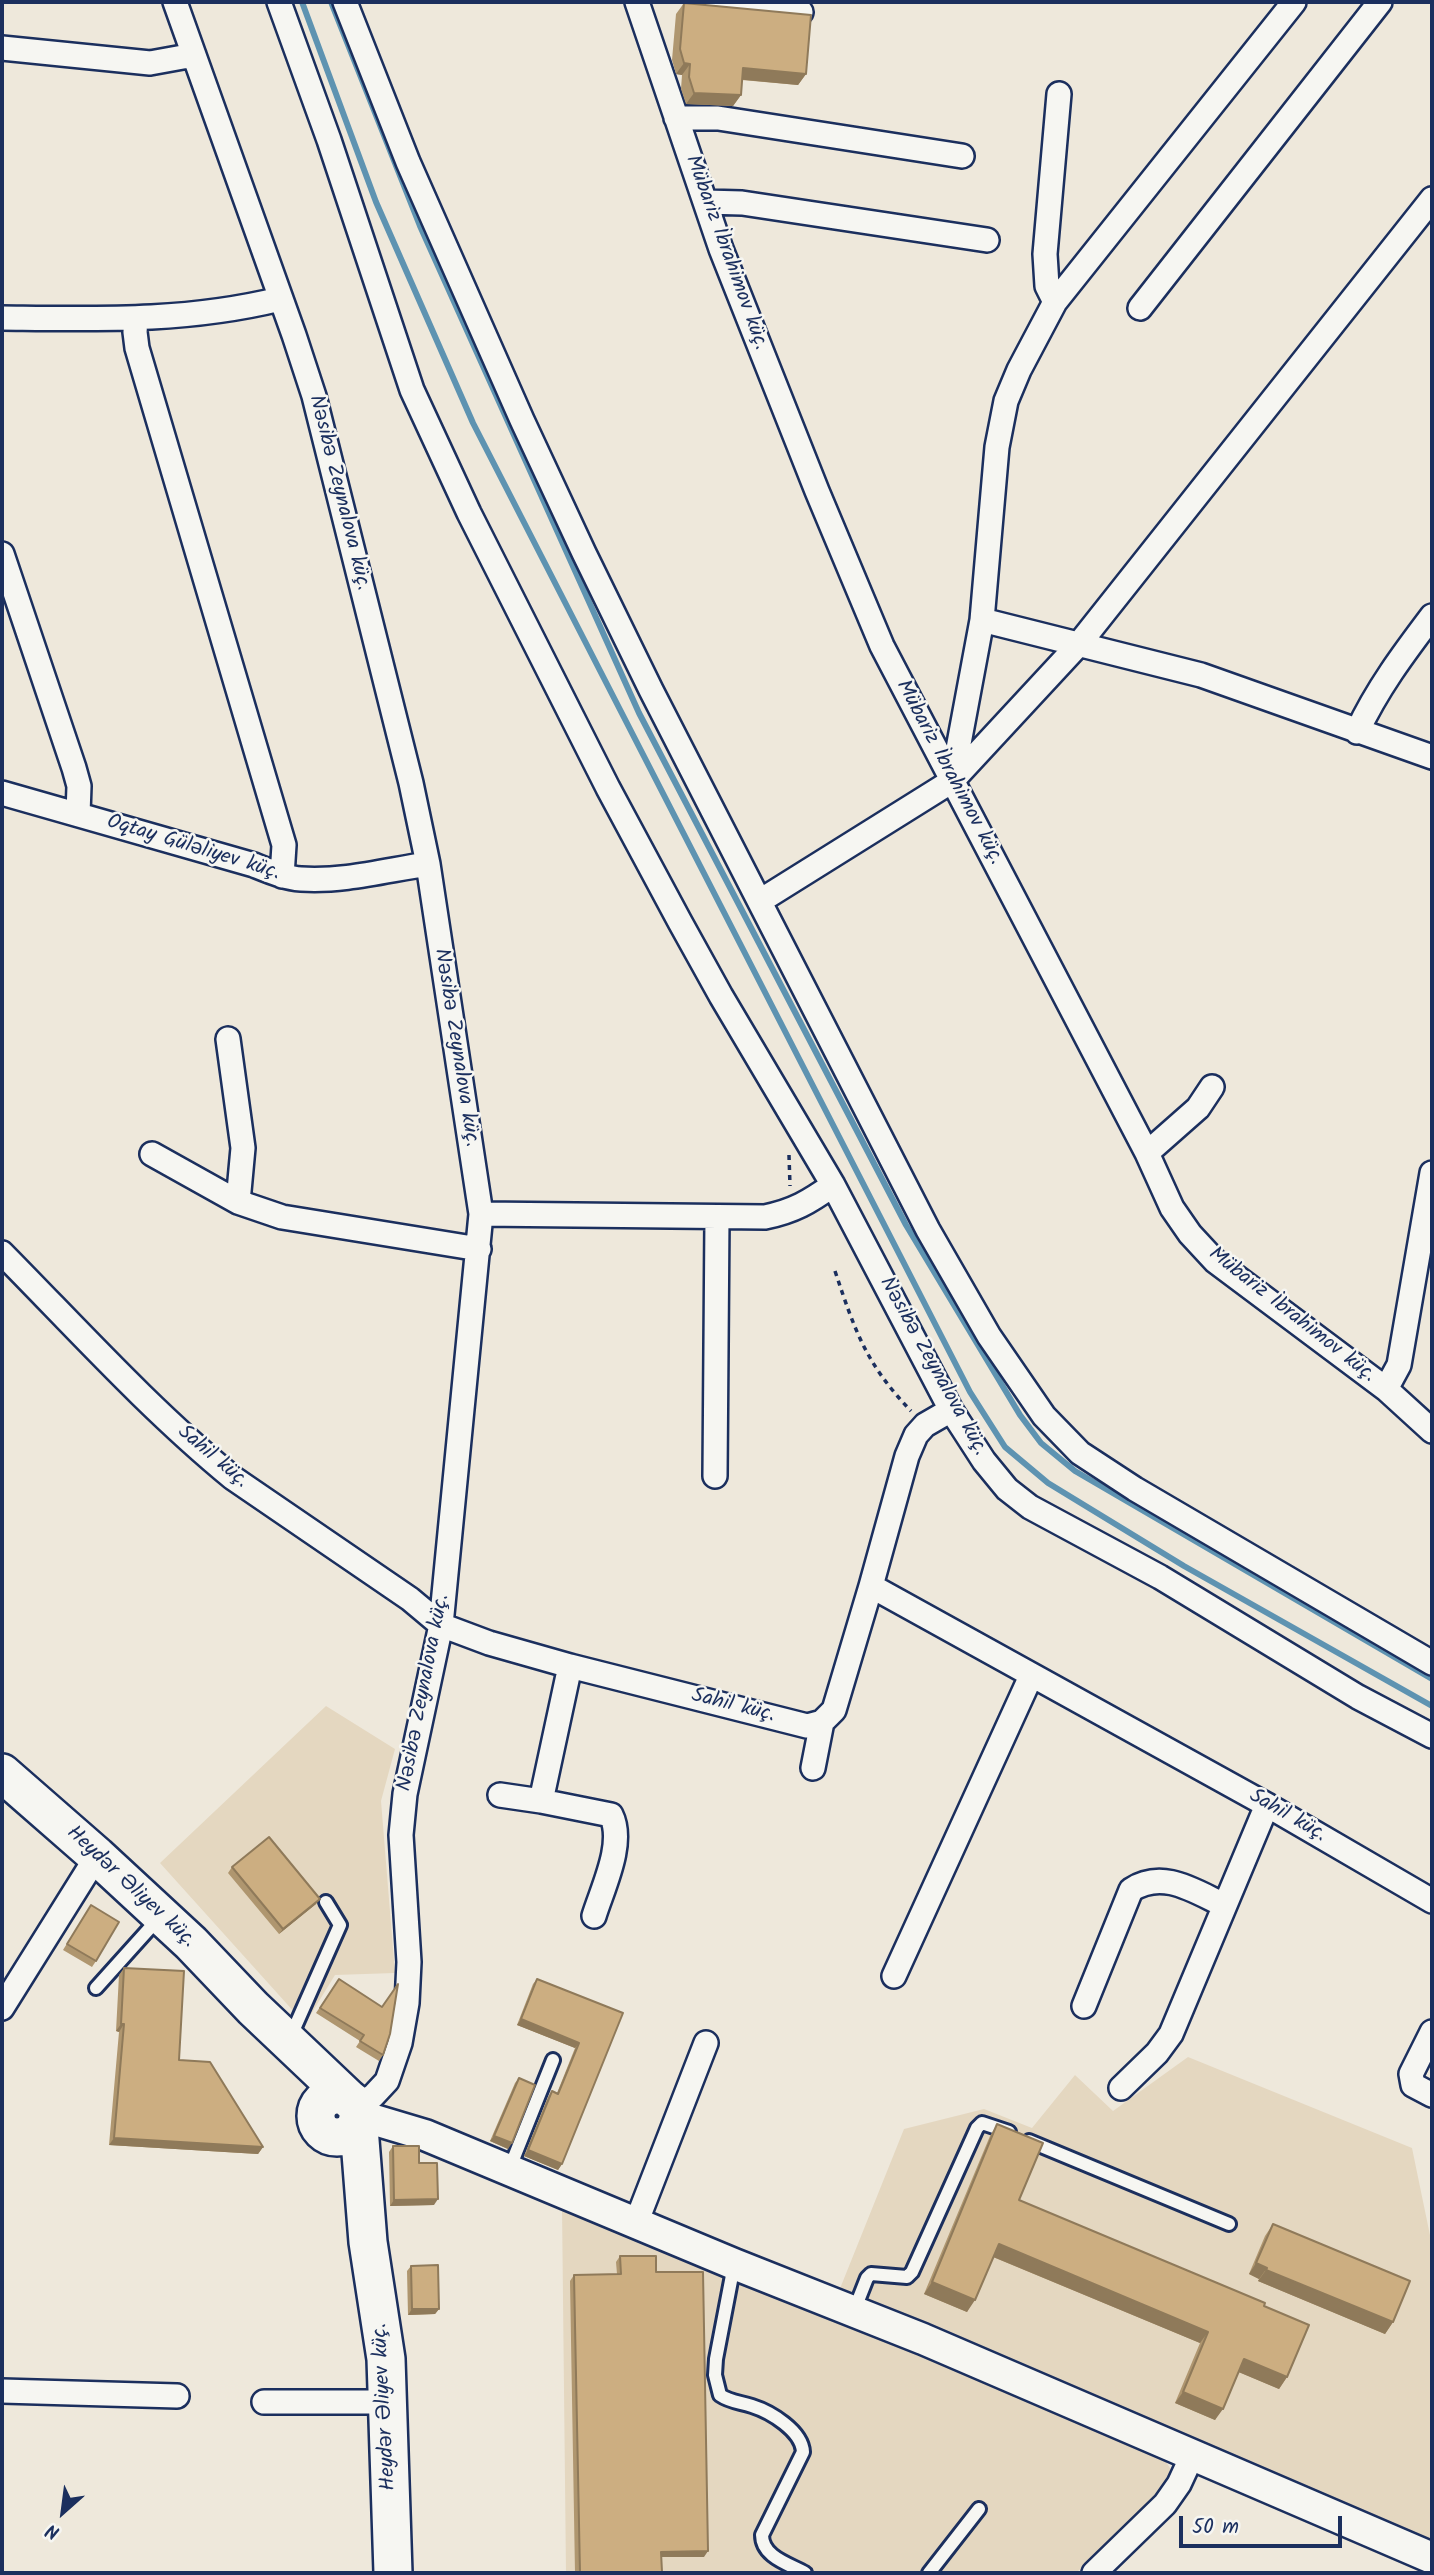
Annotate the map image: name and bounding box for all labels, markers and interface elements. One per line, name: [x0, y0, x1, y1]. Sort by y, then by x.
street label: Mübariz İbrahimov küç.: [678, 152, 772, 354]
street label: Nəsibə Zeynalova küç.: [302, 393, 374, 593]
street label: Mübariz İbrahimov küç.: [889, 676, 1007, 870]
street label: Oqtay Güləliyev küç.: [103, 811, 283, 887]
street label: Nəsibə Zeynalova küç.: [427, 947, 483, 1149]
street label: Mübariz İbrahimov küç.: [1202, 1243, 1380, 1389]
street label: Nəsibə Zeynalova küç.: [872, 1273, 992, 1461]
street label: Sahil küç.: [171, 1421, 253, 1495]
street label: Nəsibə Zeynalova küç.: [394, 1592, 456, 1794]
street label: Sahil küç.: [689, 1684, 777, 1730]
street label: Sahil küç.: [1244, 1785, 1330, 1849]
street label: Heydər Əliyev küç.: [60, 1822, 200, 1954]
street label: Heydər Əliyev küç.: [369, 2323, 403, 2491]
north arrow: [28, 2477, 98, 2547]
scale bar: [1182, 2502, 1345, 2546]
text: 50 m: [1192, 2511, 1239, 2544]
text: N: [41, 2514, 65, 2547]

